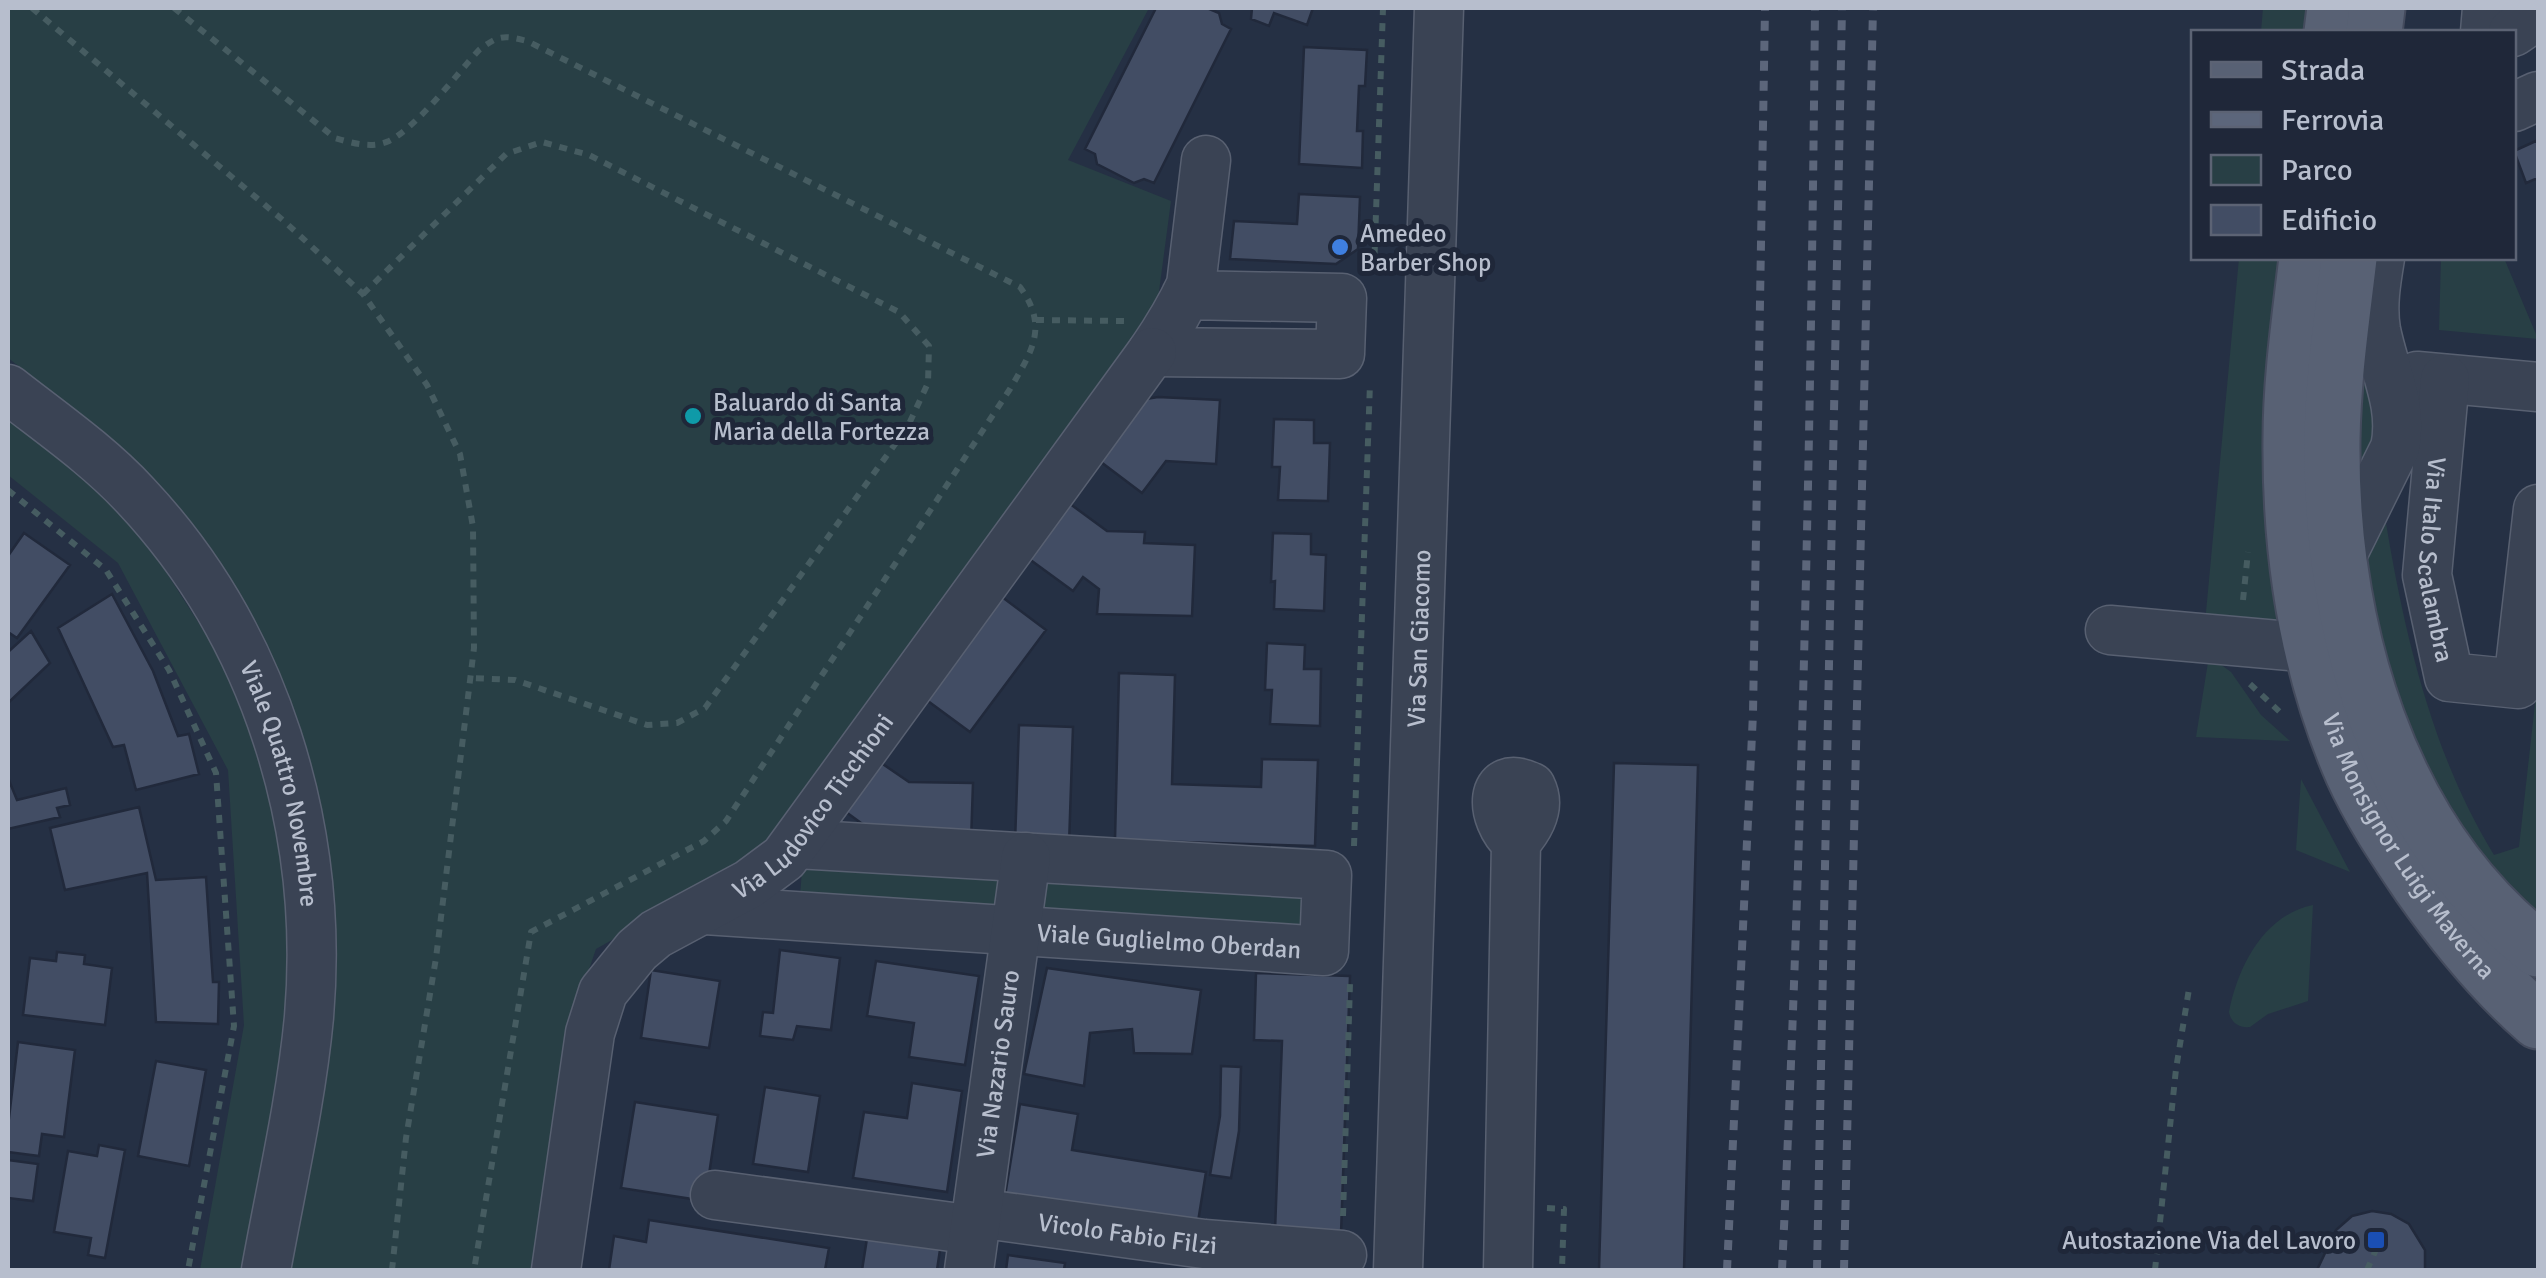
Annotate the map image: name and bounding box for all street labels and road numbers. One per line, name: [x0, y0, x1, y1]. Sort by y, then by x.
street label: Via Italo Scalambra: [2411, 456, 2460, 665]
street label: Via San Giacomo: [1401, 549, 1437, 728]
street label: Viale Quattro Novembre: [233, 656, 325, 908]
street label: Via Ludovico Ticchioni: [727, 707, 900, 906]
street label: Via Monsignor Luigi Maverna: [2315, 709, 2502, 986]
street label: Viale Guglielmo Oberdan: [1036, 917, 1302, 965]
street label: Via Nazario Sauro: [970, 968, 1026, 1160]
street label: Vicolo Fabio Filzi: [1036, 1206, 1218, 1261]

